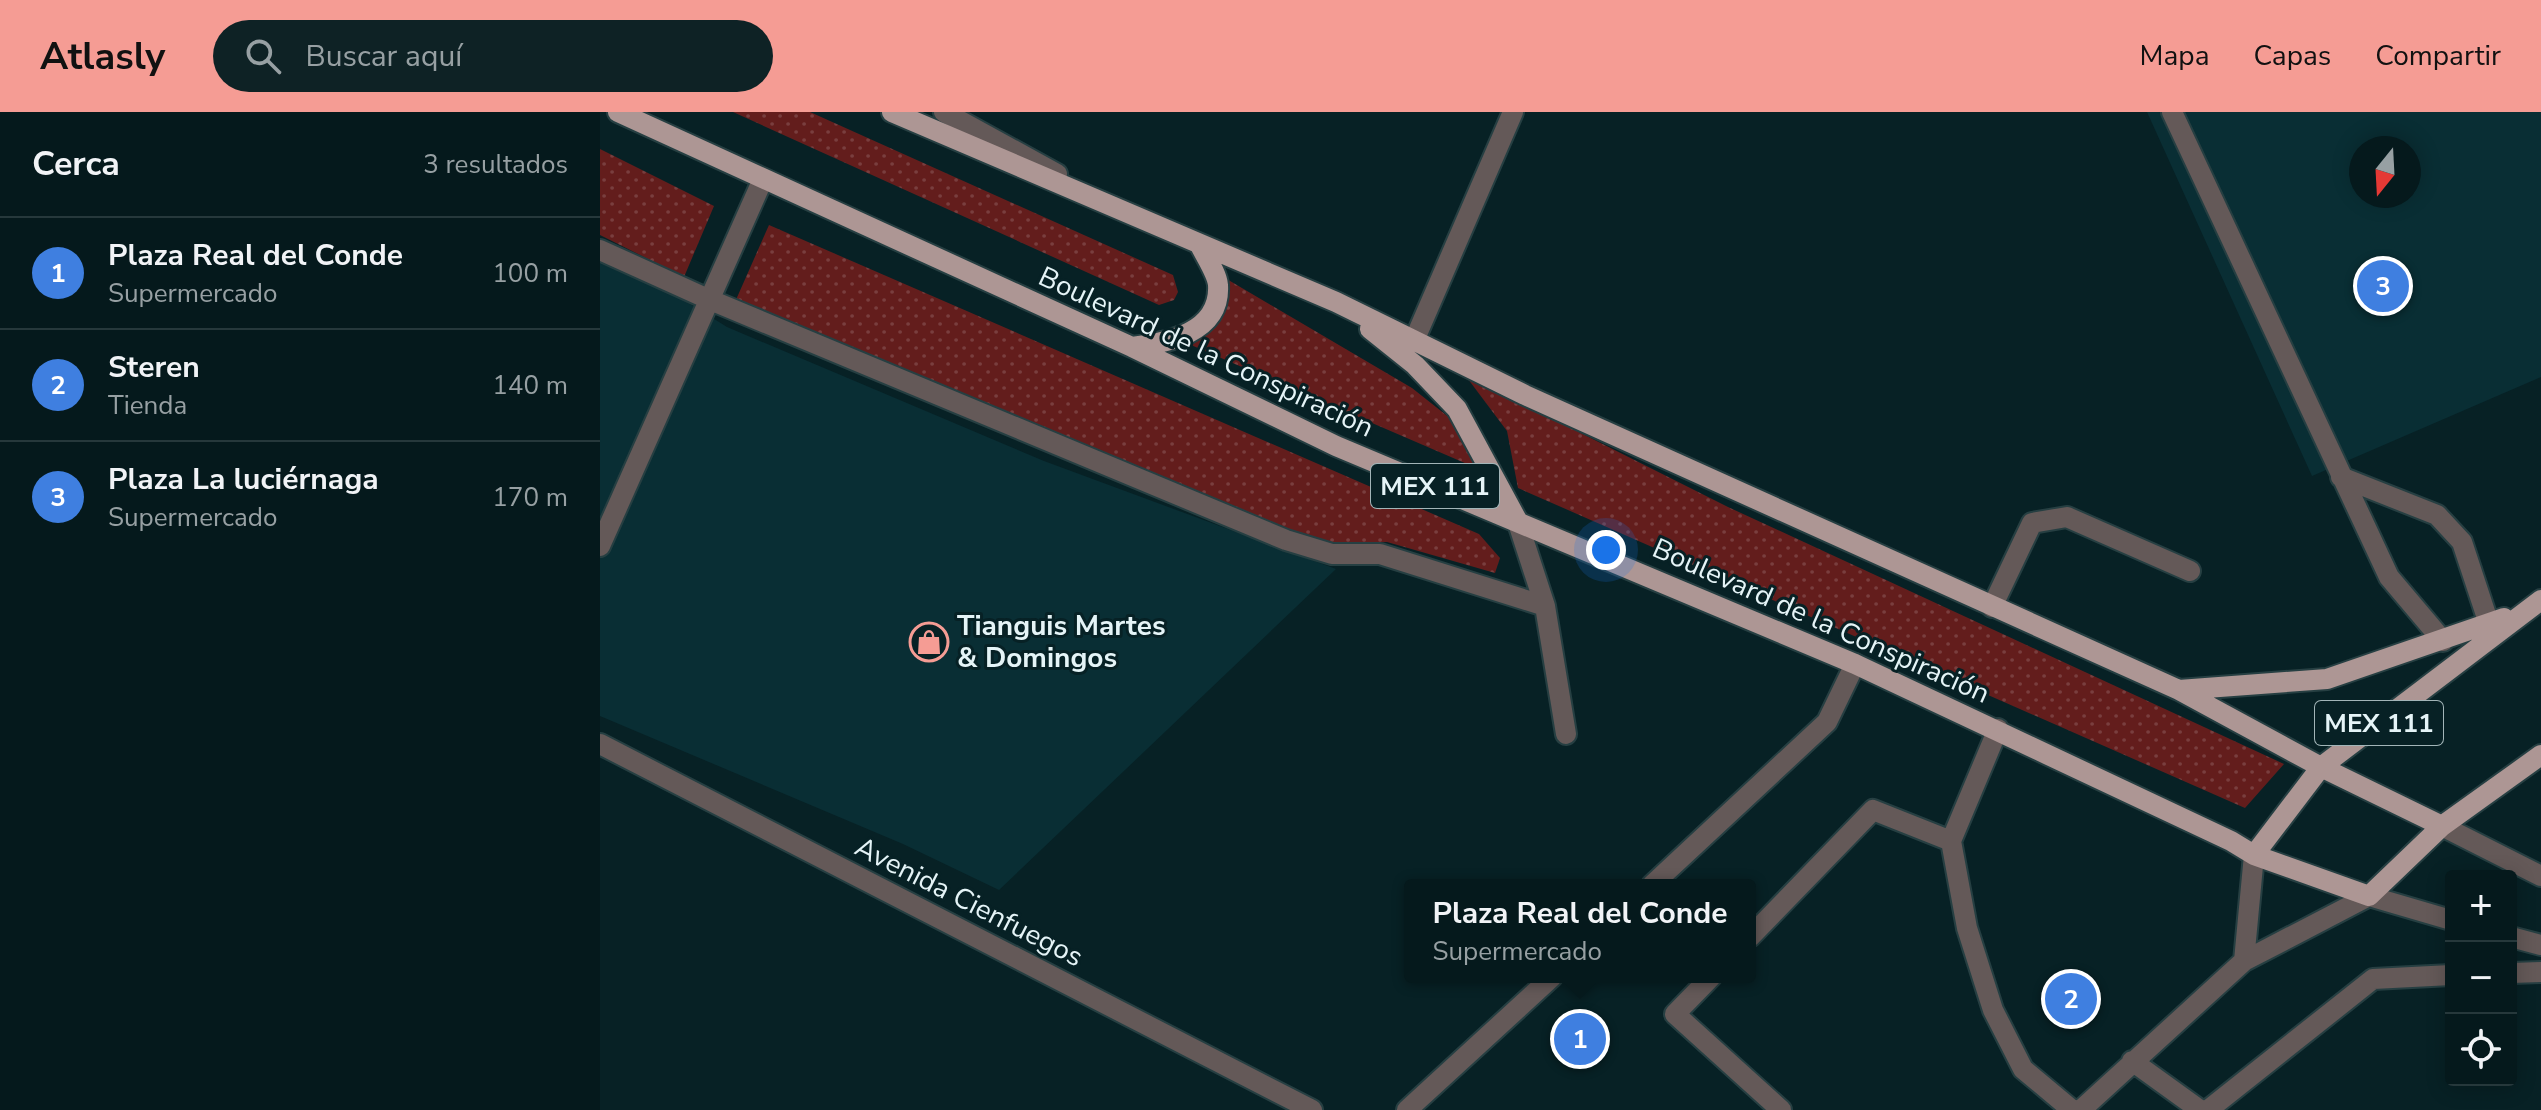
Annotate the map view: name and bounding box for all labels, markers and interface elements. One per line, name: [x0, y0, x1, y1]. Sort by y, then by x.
search box: [213, 20, 773, 92]
text: Atlasly: [40, 31, 165, 82]
icon: search: [241, 34, 285, 78]
text: Buscar aquí: [305, 36, 462, 77]
text: Mapa: [2140, 37, 2209, 75]
text: Capas: [2253, 37, 2331, 75]
text: Compartir: [2375, 37, 2501, 75]
north arrow: [2349, 136, 2421, 208]
text: Cerca: [32, 141, 120, 187]
text: 3 resultados: [423, 147, 568, 182]
text: Plaza Real del Conde: [108, 235, 403, 276]
text: 1: [50, 256, 66, 291]
text: 100 m: [492, 256, 568, 291]
pin: 3: [2357, 256, 2409, 316]
street label: Boulevard de la Conspiración: [1032, 258, 1380, 446]
text: Supermercado: [108, 276, 277, 311]
text: Steren: [108, 347, 200, 388]
text: 2: [50, 368, 66, 403]
text: 140 m: [492, 368, 568, 403]
text: Tienda: [108, 388, 187, 423]
text: Plaza La luciérnaga: [108, 459, 379, 500]
road number: MEX 111: [1371, 464, 1499, 508]
text: 3: [50, 480, 66, 515]
text: 170 m: [492, 480, 568, 515]
text: Supermercado: [108, 500, 277, 535]
street label: Boulevard de la Conspiración: [1646, 529, 1996, 713]
your location: [1586, 530, 1626, 570]
place label: Tianguis Martes & Domingos: [957, 607, 1166, 677]
shop icon: Tianguis Martes & Domingos: [908, 621, 950, 663]
road number: MEX 111: [2315, 701, 2443, 745]
street label: Avenida Cienfuegos: [849, 828, 1089, 976]
map controls: [2445, 870, 2517, 1086]
button: +: [2445, 870, 2517, 942]
popup: [1404, 879, 1756, 983]
text: Plaza Real del Conde: [1433, 893, 1728, 934]
text: Supermercado: [1433, 934, 1602, 969]
button: −: [2445, 942, 2517, 1014]
pin: 2: [2045, 969, 2097, 1029]
pin: 1: [1554, 1009, 1606, 1069]
button: locate: [2445, 1014, 2517, 1086]

